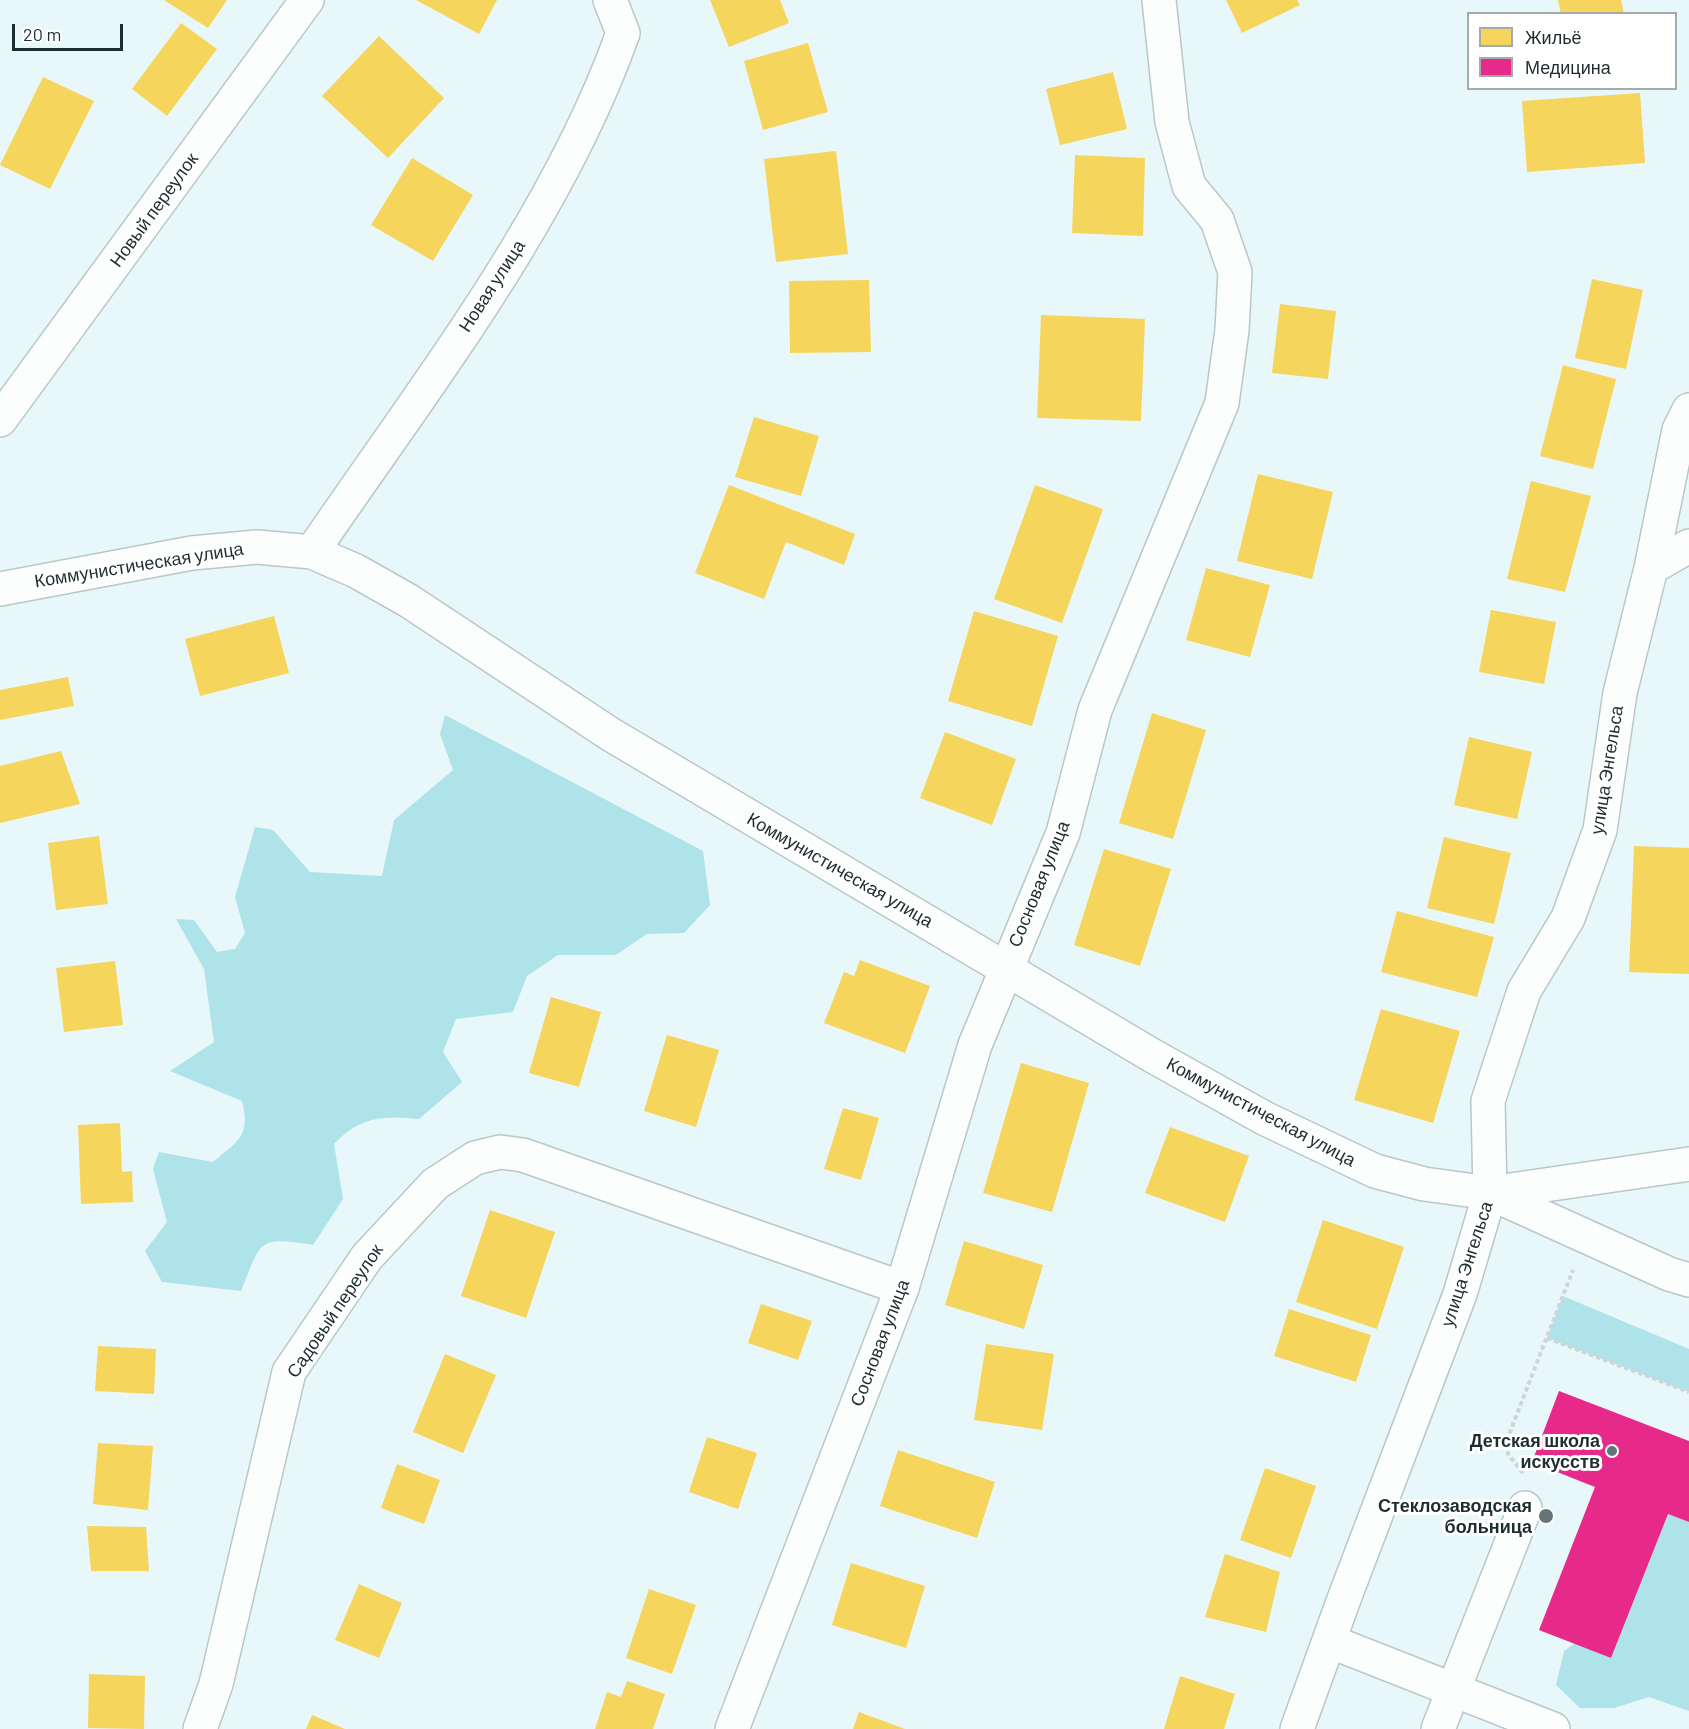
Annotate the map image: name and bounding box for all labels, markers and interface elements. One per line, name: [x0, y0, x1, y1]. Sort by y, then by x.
scale bar: [15, 12, 126, 50]
legend: [1467, 12, 1677, 90]
text: 20 m: [23, 23, 61, 45]
text: Жильё: [1525, 26, 1582, 48]
text: Медицина: [1525, 56, 1611, 78]
street label: Новый переулок: [105, 149, 203, 271]
street label: Новая улица: [454, 236, 530, 336]
street label: Коммунистическая улица: [33, 538, 245, 592]
street label: улица Энгельса: [1586, 704, 1628, 836]
street label: Коммунистическая улица: [743, 808, 937, 932]
street label: Сосновая улица: [1004, 818, 1074, 950]
street label: Коммунистическая улица: [1163, 1053, 1359, 1171]
street label: улица Энгельса: [1437, 1199, 1497, 1329]
street label: Садовый переулок: [282, 1240, 388, 1382]
street label: Сосновая улица: [846, 1277, 914, 1409]
place label: Детская школа искусств: [1470, 1430, 1600, 1472]
marker: Детская школа искусств: [1605, 1444, 1619, 1458]
place label: Стеклозаводская больница: [1378, 1495, 1532, 1538]
marker: Стеклозаводская больница: [1537, 1507, 1555, 1525]

